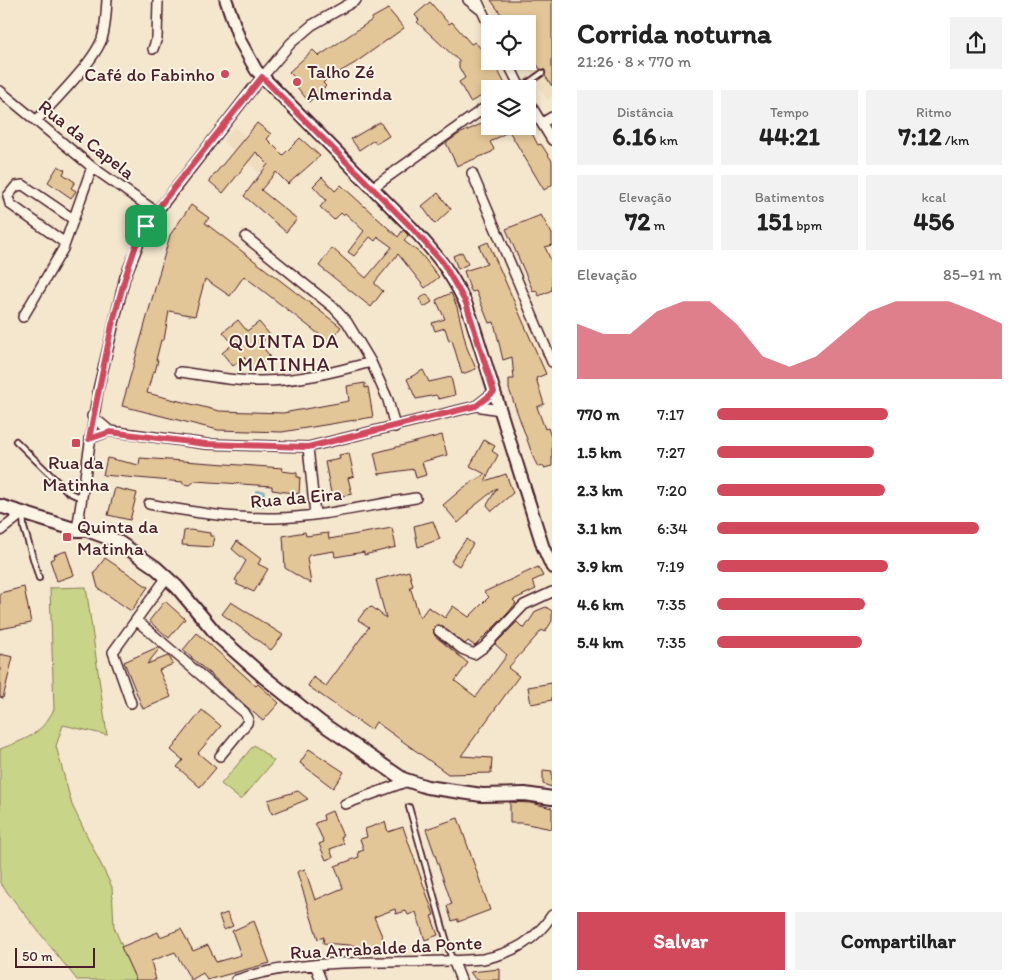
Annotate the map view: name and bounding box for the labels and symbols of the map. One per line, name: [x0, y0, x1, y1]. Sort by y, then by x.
place label: Talho Zé Almerinda: [307, 60, 392, 105]
place label: Café do Fabinho: [84, 63, 215, 86]
marker: Café do Fabinho: [219, 68, 231, 80]
marker: Talho Zé Almerinda: [291, 76, 303, 88]
street label: Rua da Capela: [34, 95, 140, 184]
pin: [125, 205, 167, 247]
district label: QUINTA DA MATINHA: [228, 329, 340, 376]
marker: Rua da Matinha: [70, 437, 82, 449]
place label: Rua da Matinha: [43, 451, 110, 496]
street label: Rua da Eira: [249, 482, 343, 513]
place label: Quinta da Matinha: [77, 515, 158, 560]
marker: Quinta da Matinha: [61, 531, 73, 543]
street label: Rua Arrabalde da Ponte: [289, 931, 483, 964]
scale bar: [15, 945, 95, 968]

